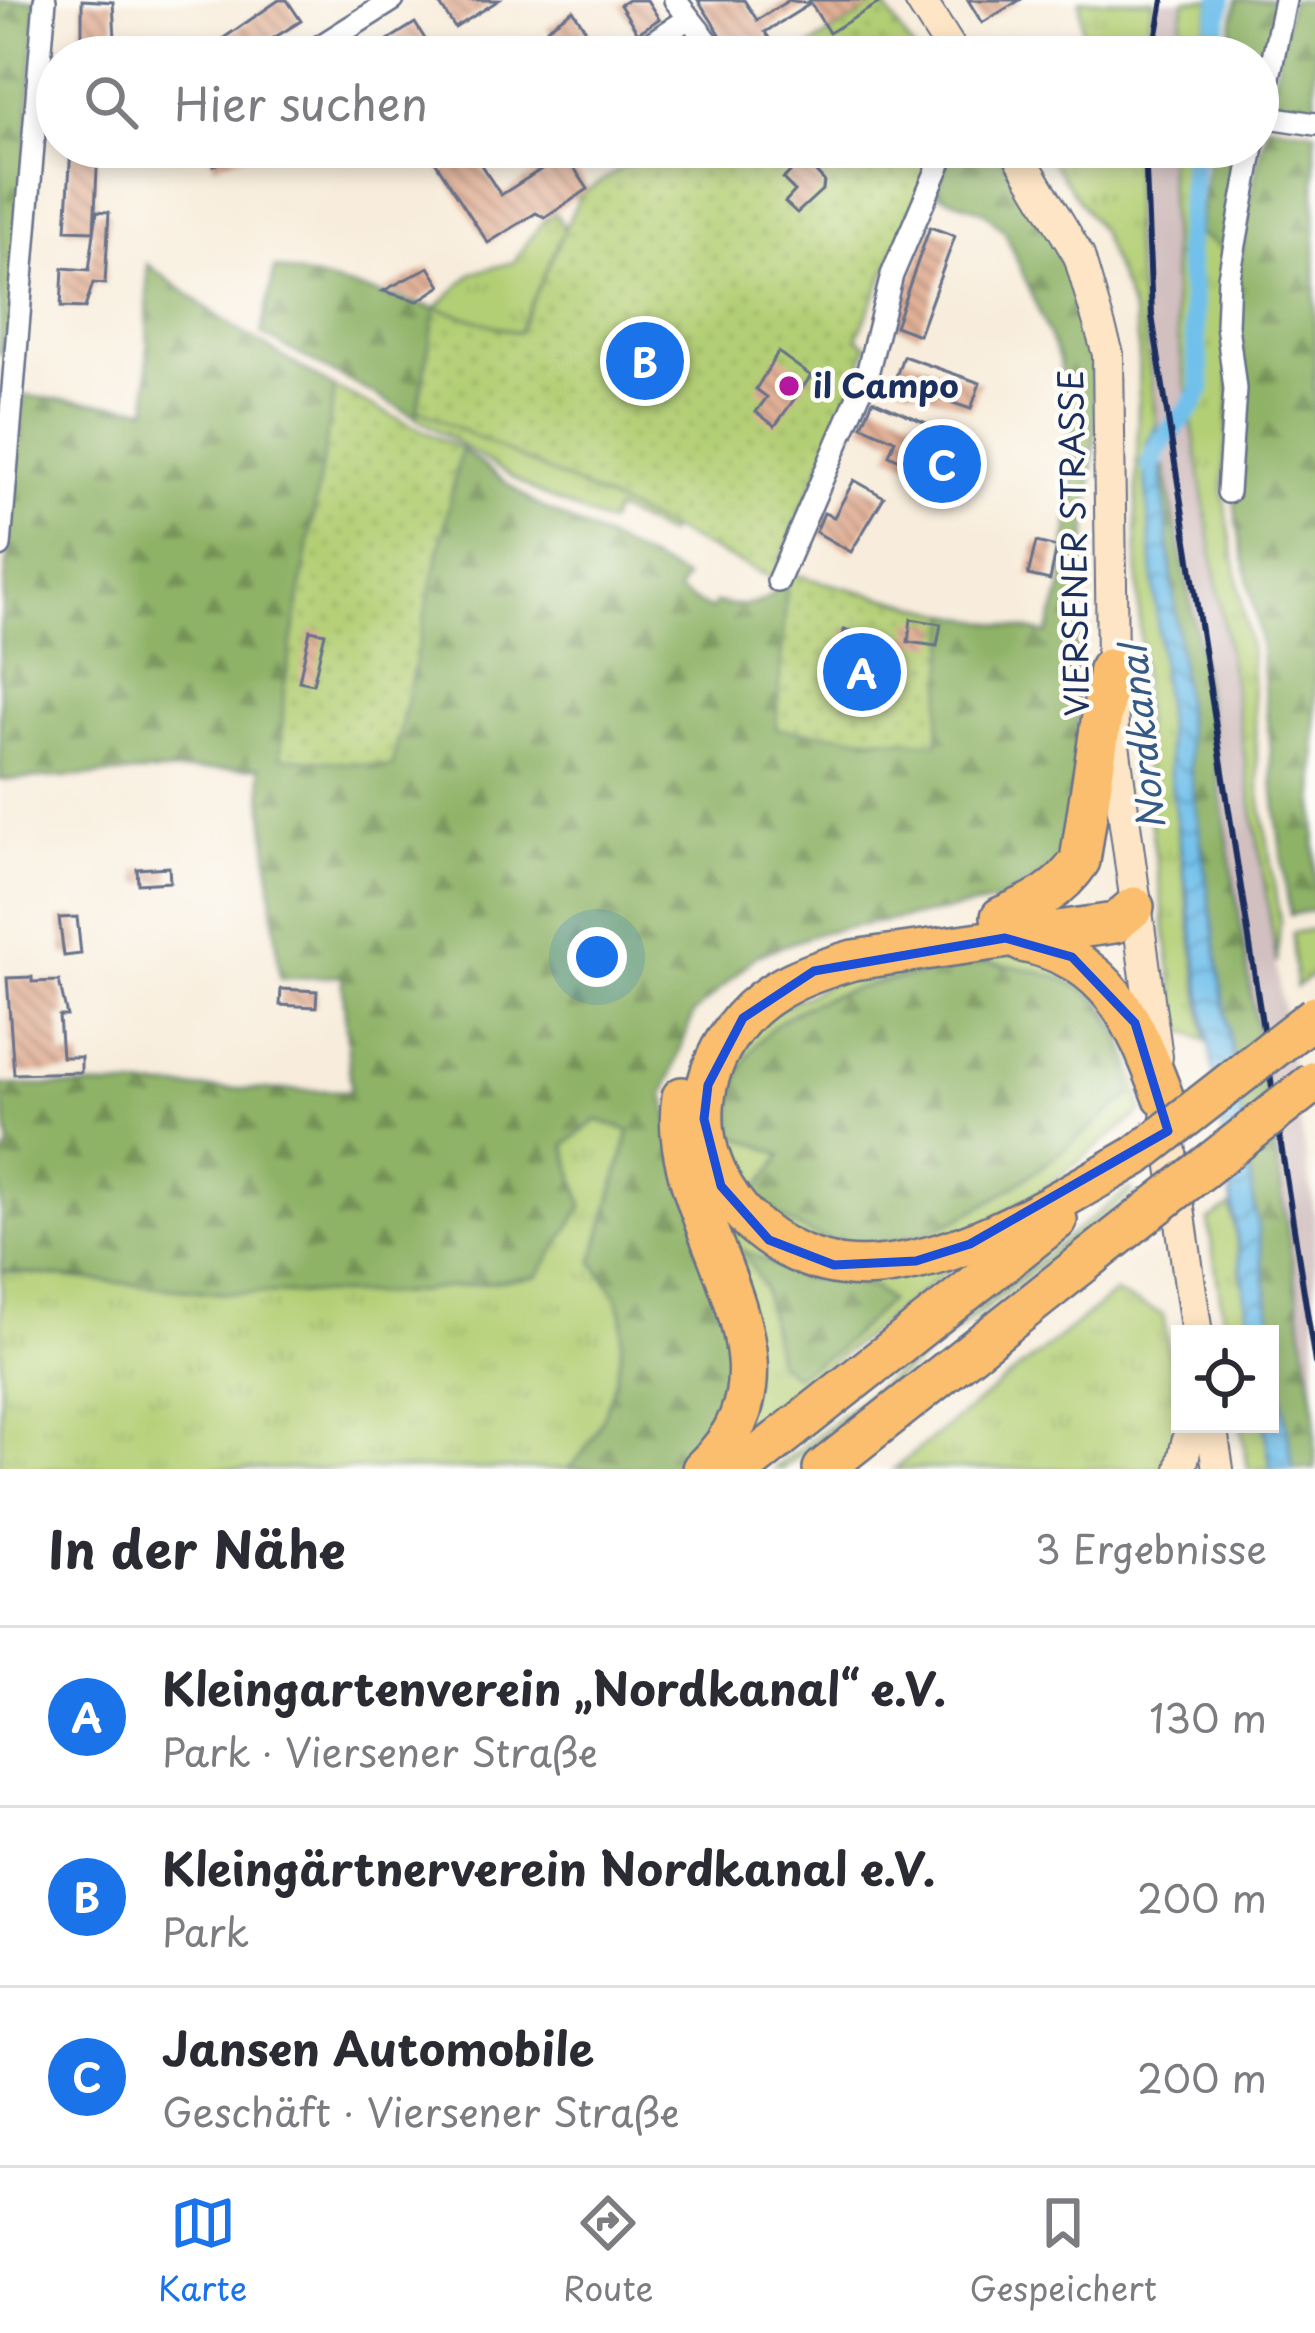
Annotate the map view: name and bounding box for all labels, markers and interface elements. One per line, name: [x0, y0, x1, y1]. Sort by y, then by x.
search box: [36, 36, 1279, 168]
text: Hier suchen: [174, 68, 428, 136]
icon: search: [78, 69, 144, 135]
pin: B: [606, 316, 684, 406]
place label: il Campo: [813, 359, 959, 409]
street label: VIERSENER STRASSE: [1044, 369, 1100, 717]
marker: il Campo: [776, 373, 802, 399]
pin: C: [903, 419, 981, 509]
pin: A: [823, 627, 901, 717]
water label: Nordkanal: [1104, 638, 1178, 833]
your location: [567, 927, 627, 987]
map controls: [1171, 1325, 1279, 1433]
button: locate: [1171, 1325, 1279, 1433]
text: In der Nähe: [48, 1509, 345, 1586]
text: 3 Ergebnisse: [1035, 1518, 1267, 1577]
text: Kleingartenverein „Nordkanal“ e.V.: [162, 1653, 946, 1721]
text: A: [72, 1687, 102, 1746]
text: 130 m: [1149, 1687, 1267, 1746]
text: Park · Viersener Straße: [162, 1721, 598, 1780]
text: Kleingärtnerverein Nordkanal e.V.: [162, 1833, 935, 1901]
text: B: [74, 1867, 100, 1926]
text: 200 m: [1137, 1867, 1267, 1926]
text: Park: [162, 1901, 249, 1960]
text: Jansen Automobile: [162, 2013, 594, 2081]
text: C: [72, 2047, 102, 2106]
text: 200 m: [1137, 2047, 1267, 2106]
text: Geschäft · Viersener Straße: [162, 2081, 680, 2140]
tab: Karte: [158, 2190, 247, 2312]
tab: Route: [563, 2190, 654, 2312]
tab: Gespeichert: [969, 2190, 1157, 2312]

